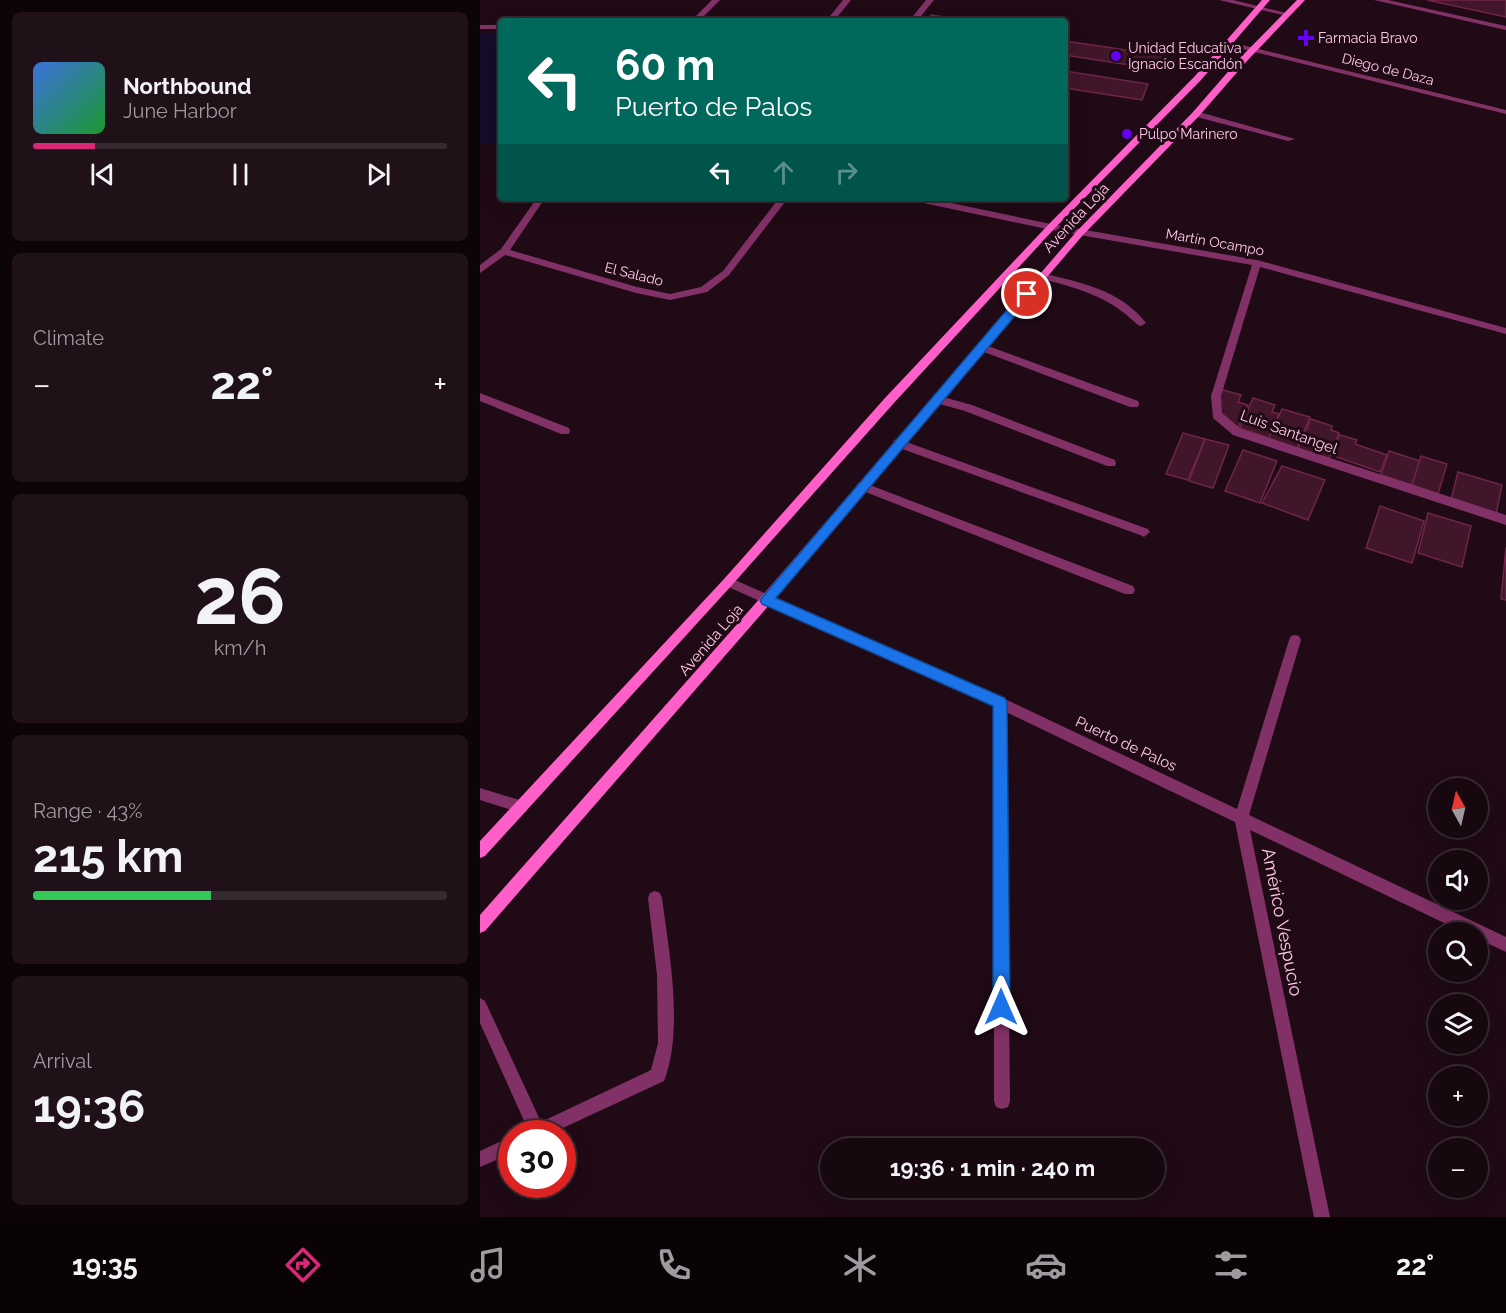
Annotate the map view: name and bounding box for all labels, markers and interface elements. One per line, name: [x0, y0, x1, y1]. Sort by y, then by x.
place label: Farmacia Bravo: [1318, 30, 1417, 46]
marker: Farmacia Bravo: [1299, 31, 1313, 45]
place label: Unidad Educativa Ignacio Escandón: [1128, 40, 1242, 72]
text: 60 m: [615, 41, 715, 90]
icon: left: [516, 42, 594, 120]
marker: Unidad Educativa Ignacio Escandón: [1109, 49, 1123, 63]
street label: Diego de Daza: [1340, 50, 1436, 88]
text: Northbound: [123, 73, 252, 99]
text: Puerto de Palos: [615, 91, 812, 122]
text: June Harbor: [123, 99, 237, 123]
place label: Pulpo Marinero: [1139, 126, 1238, 142]
marker: Pulpo Marinero: [1120, 127, 1134, 141]
icon: left: [704, 156, 737, 189]
icon: ahead: [767, 156, 800, 189]
icon: right: [830, 156, 863, 189]
icon: previous: [86, 158, 119, 191]
icon: pause: [224, 158, 257, 191]
icon: next: [362, 158, 395, 191]
street label: Avenida Loja: [1039, 179, 1113, 257]
street label: Martín Ocampo: [1164, 225, 1266, 259]
street label: El Salado: [603, 259, 665, 289]
pin: [1001, 268, 1052, 319]
icon: arrive: [1010, 277, 1043, 310]
text: Climate: [33, 326, 104, 350]
text: 22°: [210, 357, 274, 410]
text: −: [33, 365, 51, 404]
text: +: [433, 365, 447, 404]
street label: Luis Santangel: [1238, 406, 1341, 458]
text: 26: [194, 551, 286, 642]
street label: Avenida Loja: [675, 601, 747, 679]
text: km/h: [214, 636, 266, 660]
street label: Puerto de Palos: [1073, 713, 1179, 775]
north arrow: [1428, 778, 1488, 838]
map controls: [1428, 778, 1488, 1198]
text: Range · 43%: [33, 799, 142, 823]
text: 215 km: [33, 830, 183, 883]
street label: Américo Vespucio: [1258, 846, 1307, 998]
button: sound: [1428, 850, 1488, 910]
button: search: [1428, 922, 1488, 982]
position arrow: [969, 975, 1033, 1039]
button: layers: [1428, 994, 1488, 1054]
text: Arrival: [33, 1049, 92, 1073]
button: +: [1428, 1066, 1488, 1126]
text: 19:36: [33, 1080, 145, 1133]
speed limit sign: 30: [498, 1120, 576, 1198]
button: −: [1428, 1138, 1488, 1198]
text: 19:36 · 1 min · 240 m: [890, 1155, 1095, 1181]
icon: directions: [282, 1244, 324, 1286]
icon: music: [467, 1244, 509, 1286]
icon: phone: [653, 1244, 695, 1286]
icon: climate: [839, 1244, 881, 1286]
icon: car: [1025, 1244, 1067, 1286]
icon: filters: [1210, 1244, 1252, 1286]
text: 19:35: [72, 1250, 138, 1281]
text: 22°: [1396, 1250, 1434, 1281]

